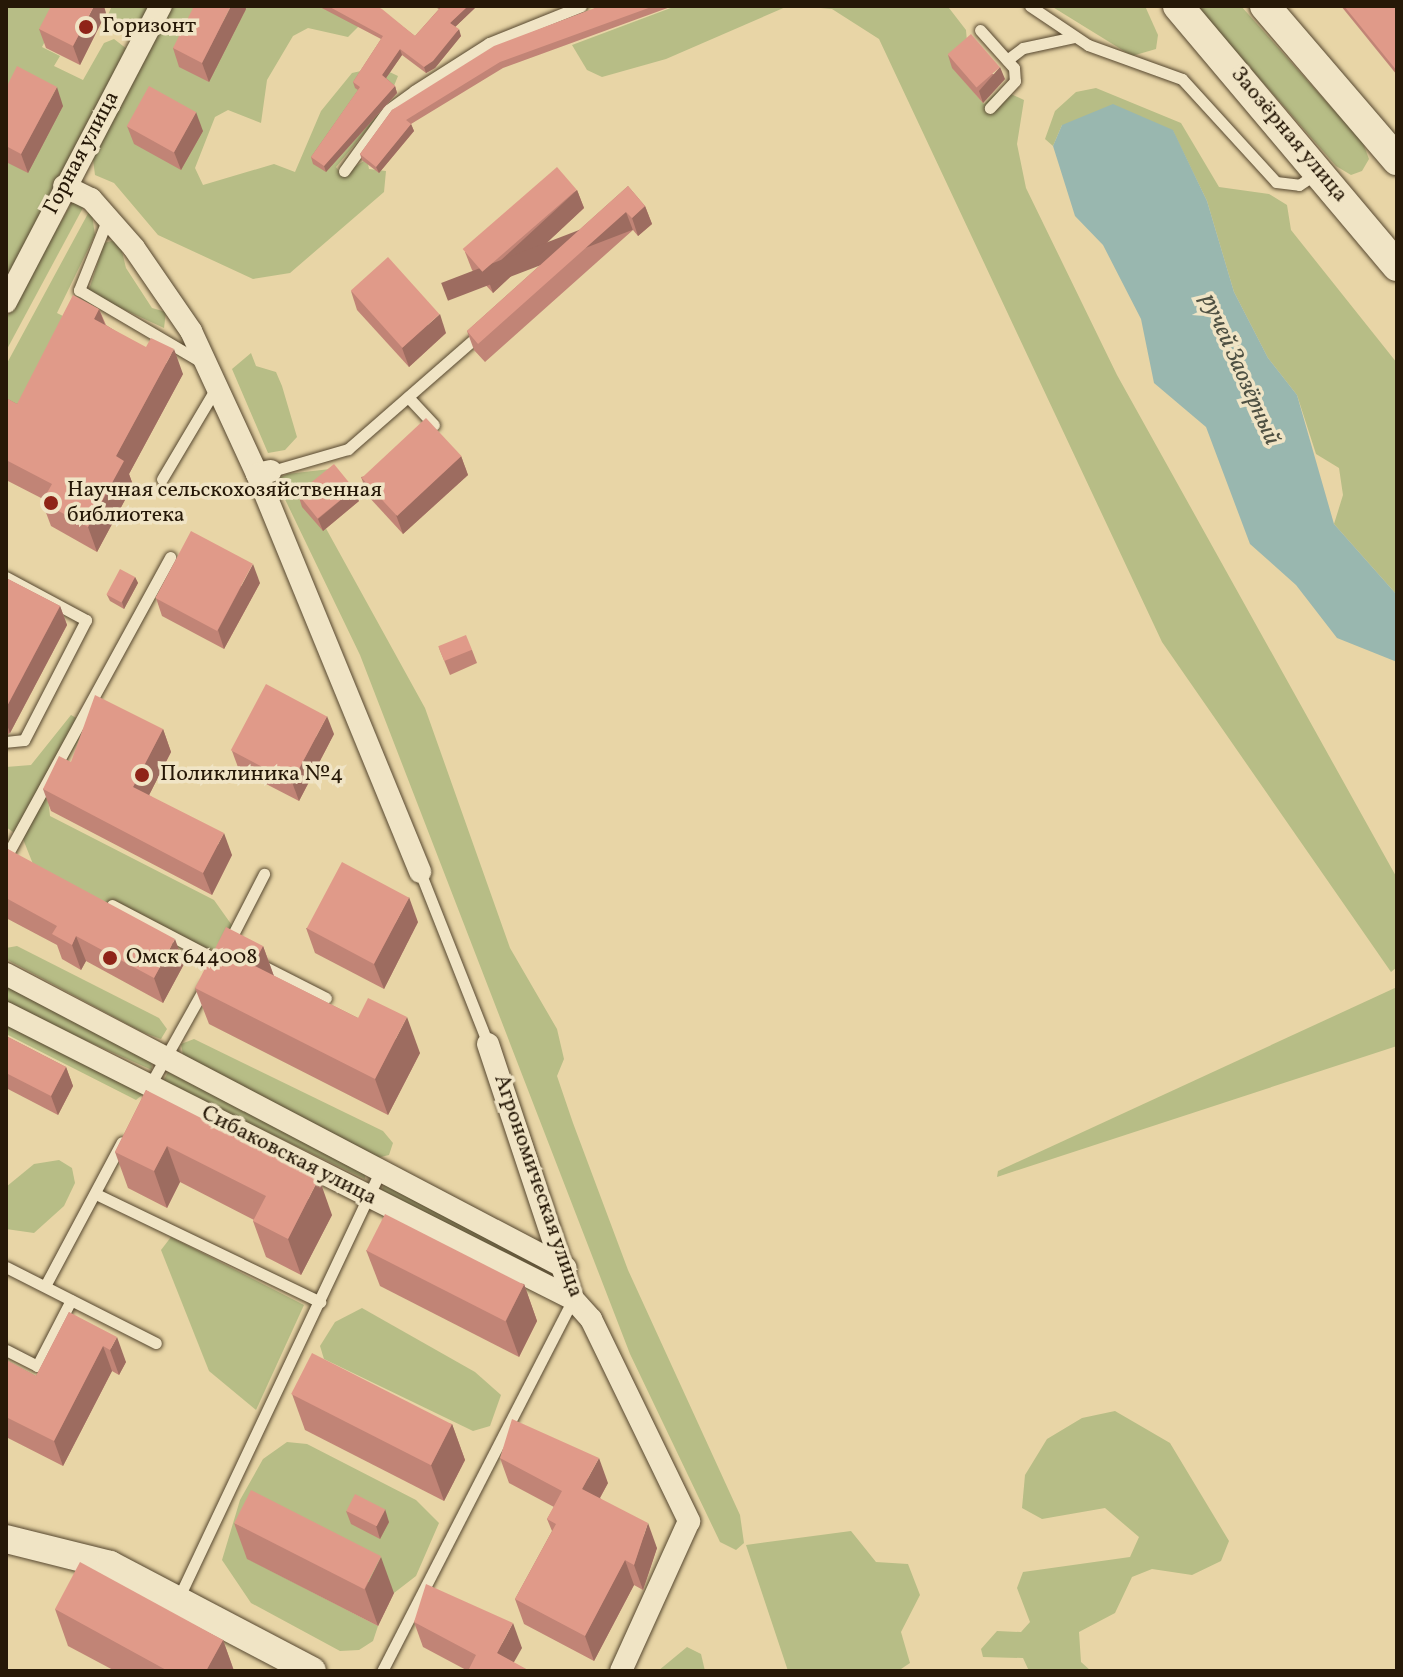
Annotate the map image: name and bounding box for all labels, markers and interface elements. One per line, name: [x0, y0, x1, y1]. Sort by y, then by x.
place label: Горизонт: [102, 14, 196, 40]
marker: Горизонт: [77, 18, 95, 36]
street label: Заозёрная улица: [1225, 62, 1353, 208]
street label: Горная улица: [38, 87, 126, 219]
water label: ручей Заозёрный: [1193, 290, 1285, 450]
place label: Научная сельскохозяйственная библиотека: [67, 477, 382, 528]
marker: Научная сельскохозяйственная библиотека: [42, 494, 60, 512]
place label: Поликлиника №4: [160, 762, 343, 788]
marker: Поликлиника №4: [131, 764, 153, 786]
place label: Омск 644008: [126, 945, 257, 971]
marker: Омск 644008: [101, 949, 119, 967]
street label: Агрономическая улица: [487, 1071, 589, 1301]
street label: Сибаковская улица: [196, 1100, 382, 1212]

